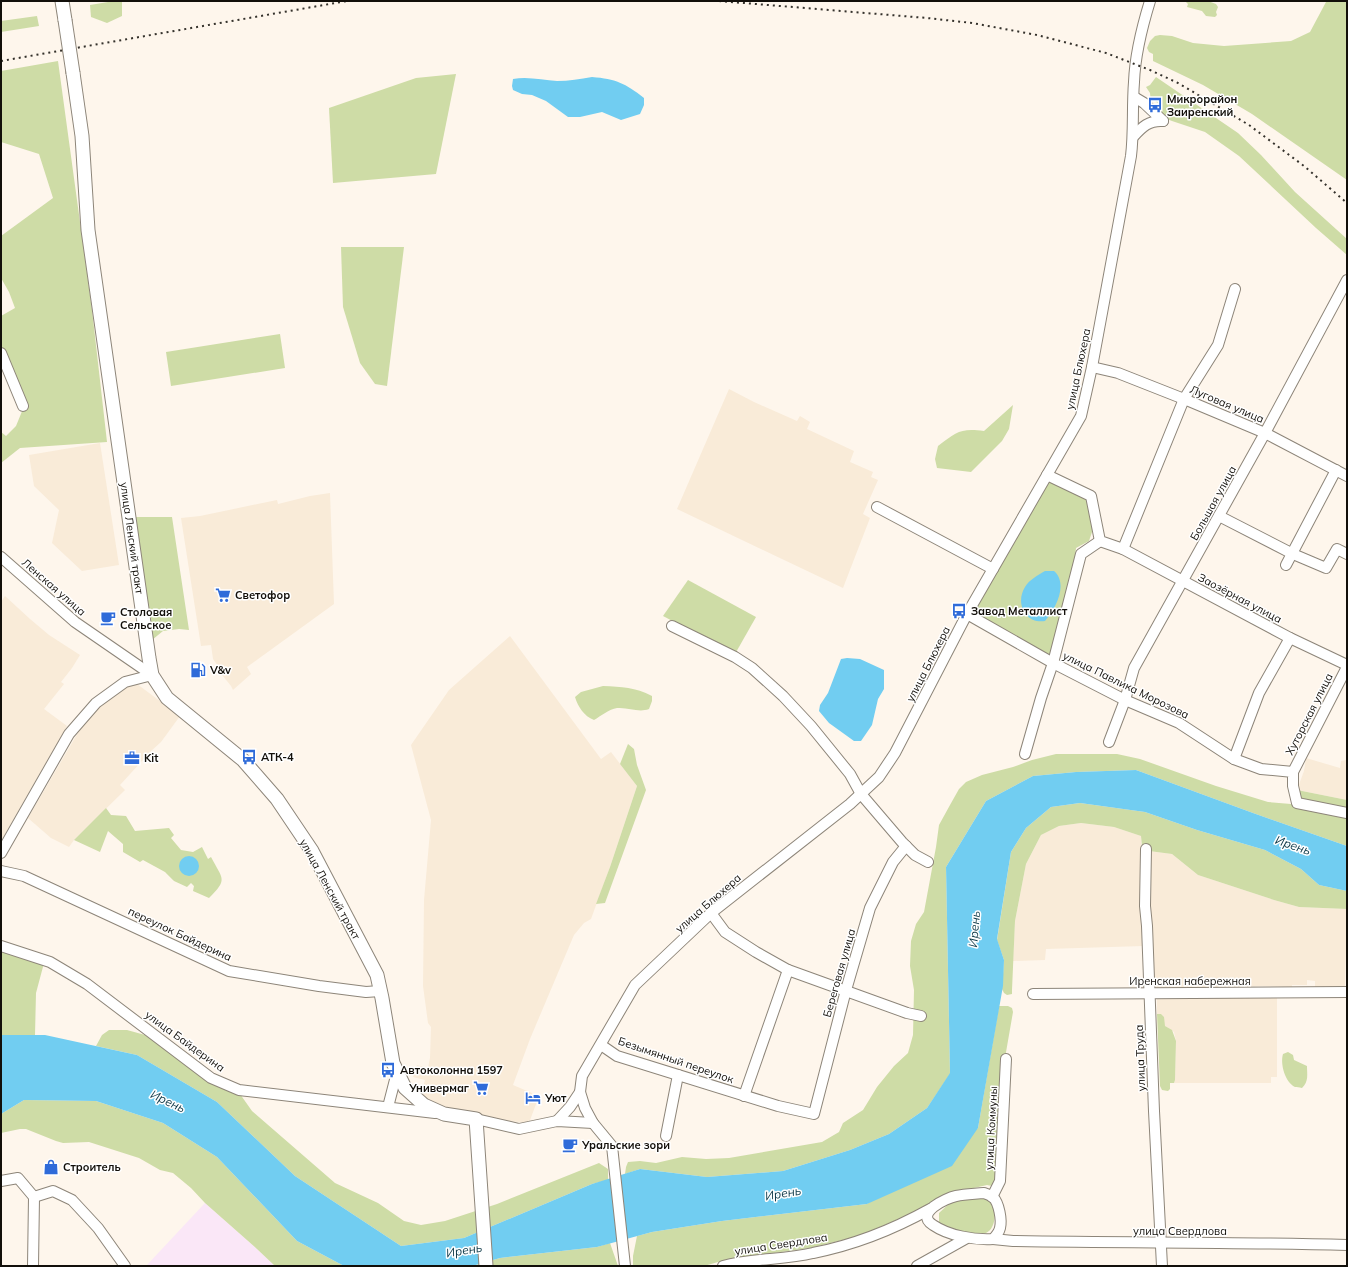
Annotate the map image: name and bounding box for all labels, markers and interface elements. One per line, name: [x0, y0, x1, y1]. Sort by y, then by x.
place label: Микрорайон Заиренский: [1167, 92, 1238, 119]
bus stop icon: Микрорайон Заиренский: [1146, 96, 1164, 114]
street label: улица Блюхера: [1063, 327, 1093, 411]
street label: Луговая улица: [1188, 382, 1266, 426]
street label: Большая улица: [1187, 463, 1239, 543]
street label: улица Ленский тракт: [117, 481, 147, 595]
street label: Ленская улица: [19, 555, 89, 619]
street label: Заозёрная улица: [1196, 570, 1284, 626]
supermarket icon: Светофор: [214, 586, 232, 604]
place label: Светофор: [235, 588, 290, 602]
bus stop icon: Завод Металлист: [950, 602, 968, 620]
place label: Завод Металлист: [971, 604, 1068, 618]
place label: Столовая Сельское: [120, 605, 172, 632]
cafe icon: Столовая Сельское: [99, 609, 117, 627]
street label: улица Блюхера: [903, 624, 953, 704]
street label: улица Павлика Морозова: [1061, 648, 1191, 722]
fuel station icon: V&v: [189, 661, 207, 679]
place label: V&v: [209, 663, 231, 677]
street label: Хуторская улица: [1282, 671, 1336, 757]
bus stop icon: АТК-4: [240, 748, 258, 766]
office icon: Kit: [123, 749, 141, 767]
place label: АТК-4: [261, 750, 294, 764]
place label: Kit: [144, 751, 158, 765]
water label: Ирень: [1273, 832, 1313, 858]
street label: улица Ленский тракт: [297, 836, 363, 942]
street label: улица Блюхера: [672, 871, 744, 935]
street label: переулок Байдерина: [126, 904, 234, 964]
water label: Ирень: [965, 910, 983, 948]
street label: Береговая улица: [820, 927, 858, 1019]
street label: Иренская набережная: [1129, 974, 1251, 988]
street label: улица Байдерина: [142, 1007, 228, 1075]
street label: улица Труда: [1132, 1024, 1148, 1092]
street label: Безымянный переулок: [616, 1034, 736, 1086]
bus stop icon: Автоколонна 1597: [379, 1061, 397, 1079]
place label: Автоколонна 1597: [400, 1063, 503, 1077]
supermarket icon: Универмаг: [472, 1079, 490, 1097]
place label: Универмаг: [408, 1081, 469, 1095]
water label: Ирень: [148, 1086, 188, 1116]
street label: улица Коммуны: [982, 1086, 1000, 1170]
hotel icon: Уют: [524, 1089, 542, 1107]
place label: Уют: [544, 1091, 567, 1105]
cafe icon: Уральские зори: [561, 1136, 579, 1154]
place label: Уральские зори: [581, 1138, 670, 1152]
shop icon: Строитель: [42, 1158, 60, 1176]
place label: Строитель: [63, 1160, 121, 1174]
water label: Ирень: [764, 1182, 803, 1204]
street label: улица Свердлова: [1133, 1224, 1227, 1238]
street label: улица Свердлова: [734, 1230, 828, 1258]
water label: Ирень: [445, 1239, 484, 1261]

